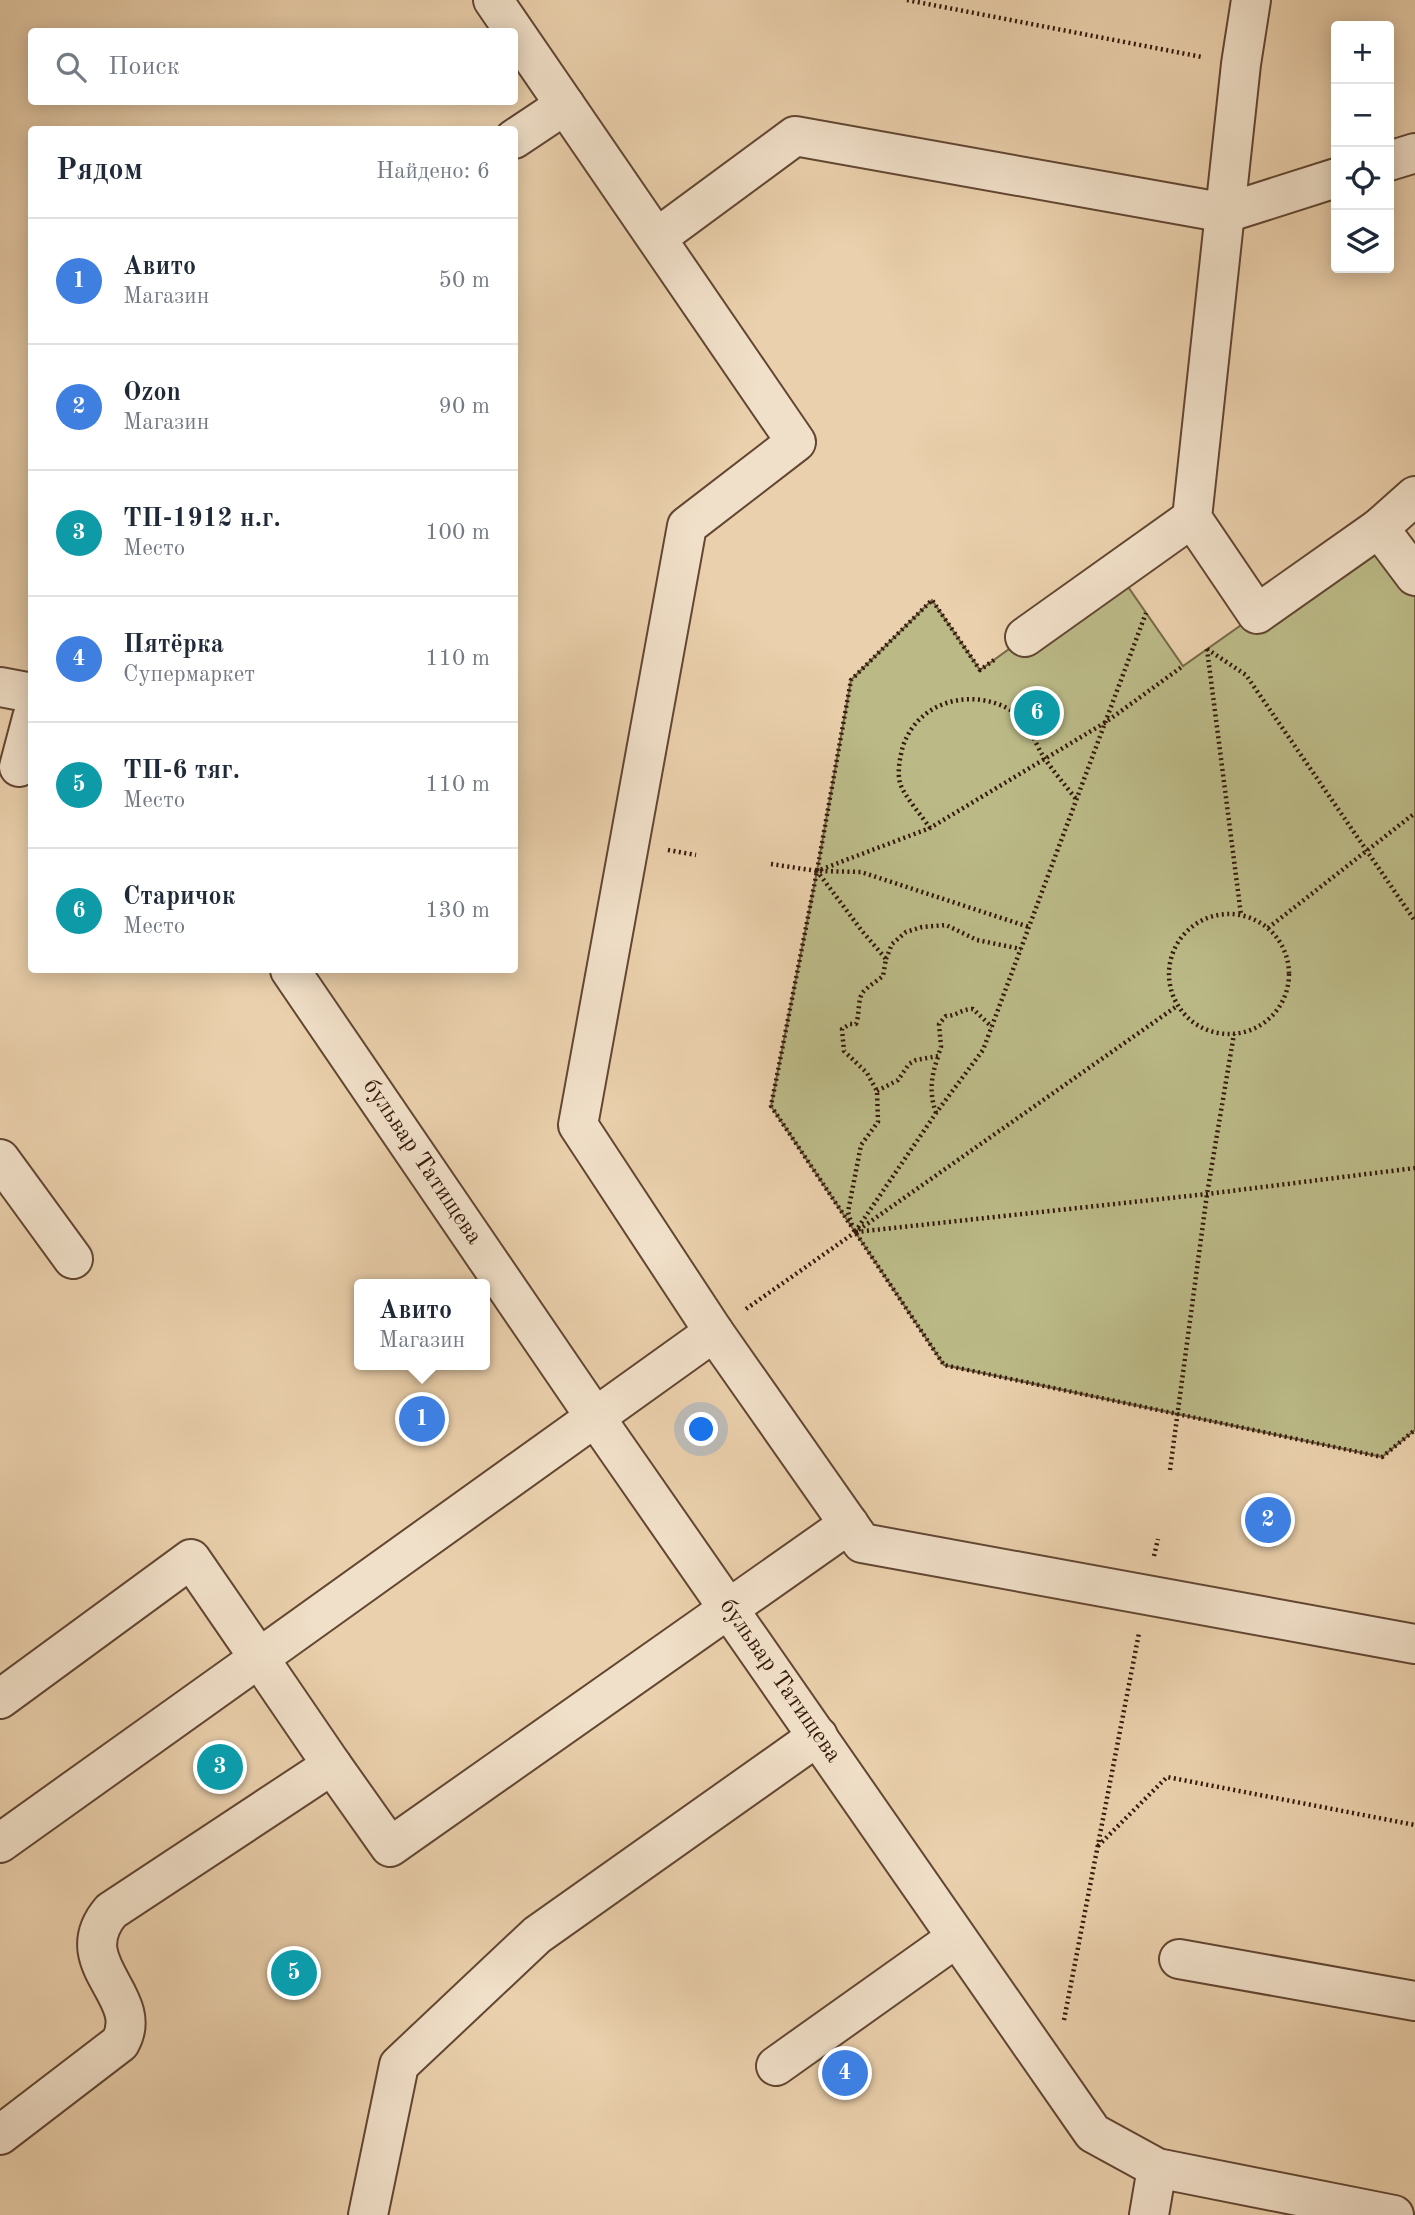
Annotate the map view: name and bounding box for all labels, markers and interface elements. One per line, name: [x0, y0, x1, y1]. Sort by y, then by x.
map controls: [1331, 21, 1394, 273]
button: +: [1331, 21, 1394, 84]
search box: [28, 28, 518, 105]
icon: search: [52, 48, 90, 86]
text: Поиск: [108, 54, 180, 80]
button: −: [1331, 84, 1394, 147]
button: locate: [1331, 147, 1394, 210]
text: Рядом: [56, 156, 143, 186]
text: Найдено: 6: [376, 160, 490, 183]
button: layers: [1331, 210, 1394, 273]
text: Авито: [123, 254, 196, 280]
text: 1: [72, 269, 86, 292]
text: 50 m: [439, 269, 490, 292]
text: Магазин: [123, 285, 209, 308]
text: Ozon: [123, 380, 181, 406]
text: 2: [72, 395, 86, 418]
text: 90 m: [439, 395, 490, 418]
text: Магазин: [123, 411, 209, 434]
text: ТП-1912 н.г.: [123, 506, 281, 532]
text: 3: [72, 521, 86, 544]
text: 100 m: [425, 521, 490, 544]
text: Место: [123, 537, 185, 560]
text: Пятёрка: [123, 632, 224, 658]
text: 4: [72, 647, 86, 670]
text: 110 m: [425, 647, 490, 670]
text: Супермаркет: [123, 663, 255, 686]
pin: 6: [1014, 687, 1060, 739]
text: ТП-6 тяг.: [123, 758, 240, 784]
text: 5: [72, 773, 86, 796]
text: 110 m: [425, 773, 490, 796]
text: Место: [123, 789, 185, 812]
text: Старичок: [123, 884, 235, 910]
text: 6: [72, 899, 86, 922]
text: 130 m: [425, 899, 490, 922]
text: Место: [123, 915, 185, 938]
street label: бульвар Татищева: [358, 1075, 486, 1249]
popup: [354, 1279, 490, 1370]
text: Авито: [379, 1298, 452, 1324]
text: Магазин: [379, 1329, 465, 1352]
pin: 1: [399, 1393, 445, 1445]
your location: [684, 1412, 718, 1446]
pin: 2: [1245, 1494, 1291, 1546]
street label: бульвар Татищева: [715, 1595, 845, 1767]
pin: 3: [197, 1741, 243, 1793]
pin: 5: [271, 1947, 317, 1999]
pin: 4: [822, 2047, 868, 2099]

